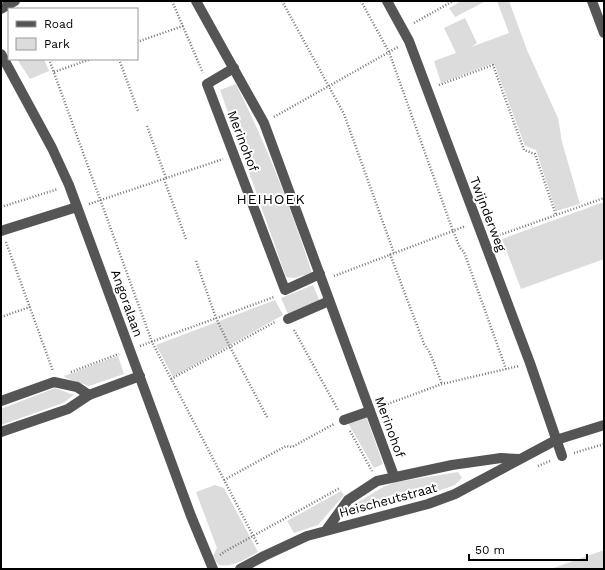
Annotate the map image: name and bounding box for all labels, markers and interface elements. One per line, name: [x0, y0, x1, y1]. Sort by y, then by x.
legend: [8, 8, 138, 60]
text: Road: [44, 17, 73, 31]
text: Park: [44, 37, 70, 51]
street label: Merinohof: [225, 108, 261, 174]
street label: Twijnderweg: [467, 174, 509, 254]
district label: HEIHOEK: [236, 191, 306, 207]
street label: Angoralaan: [108, 267, 146, 339]
street label: Merinohof: [372, 394, 408, 460]
street label: Heischeutstraat: [337, 480, 439, 520]
scale bar: [469, 536, 587, 562]
text: 50 m: [475, 543, 505, 557]

